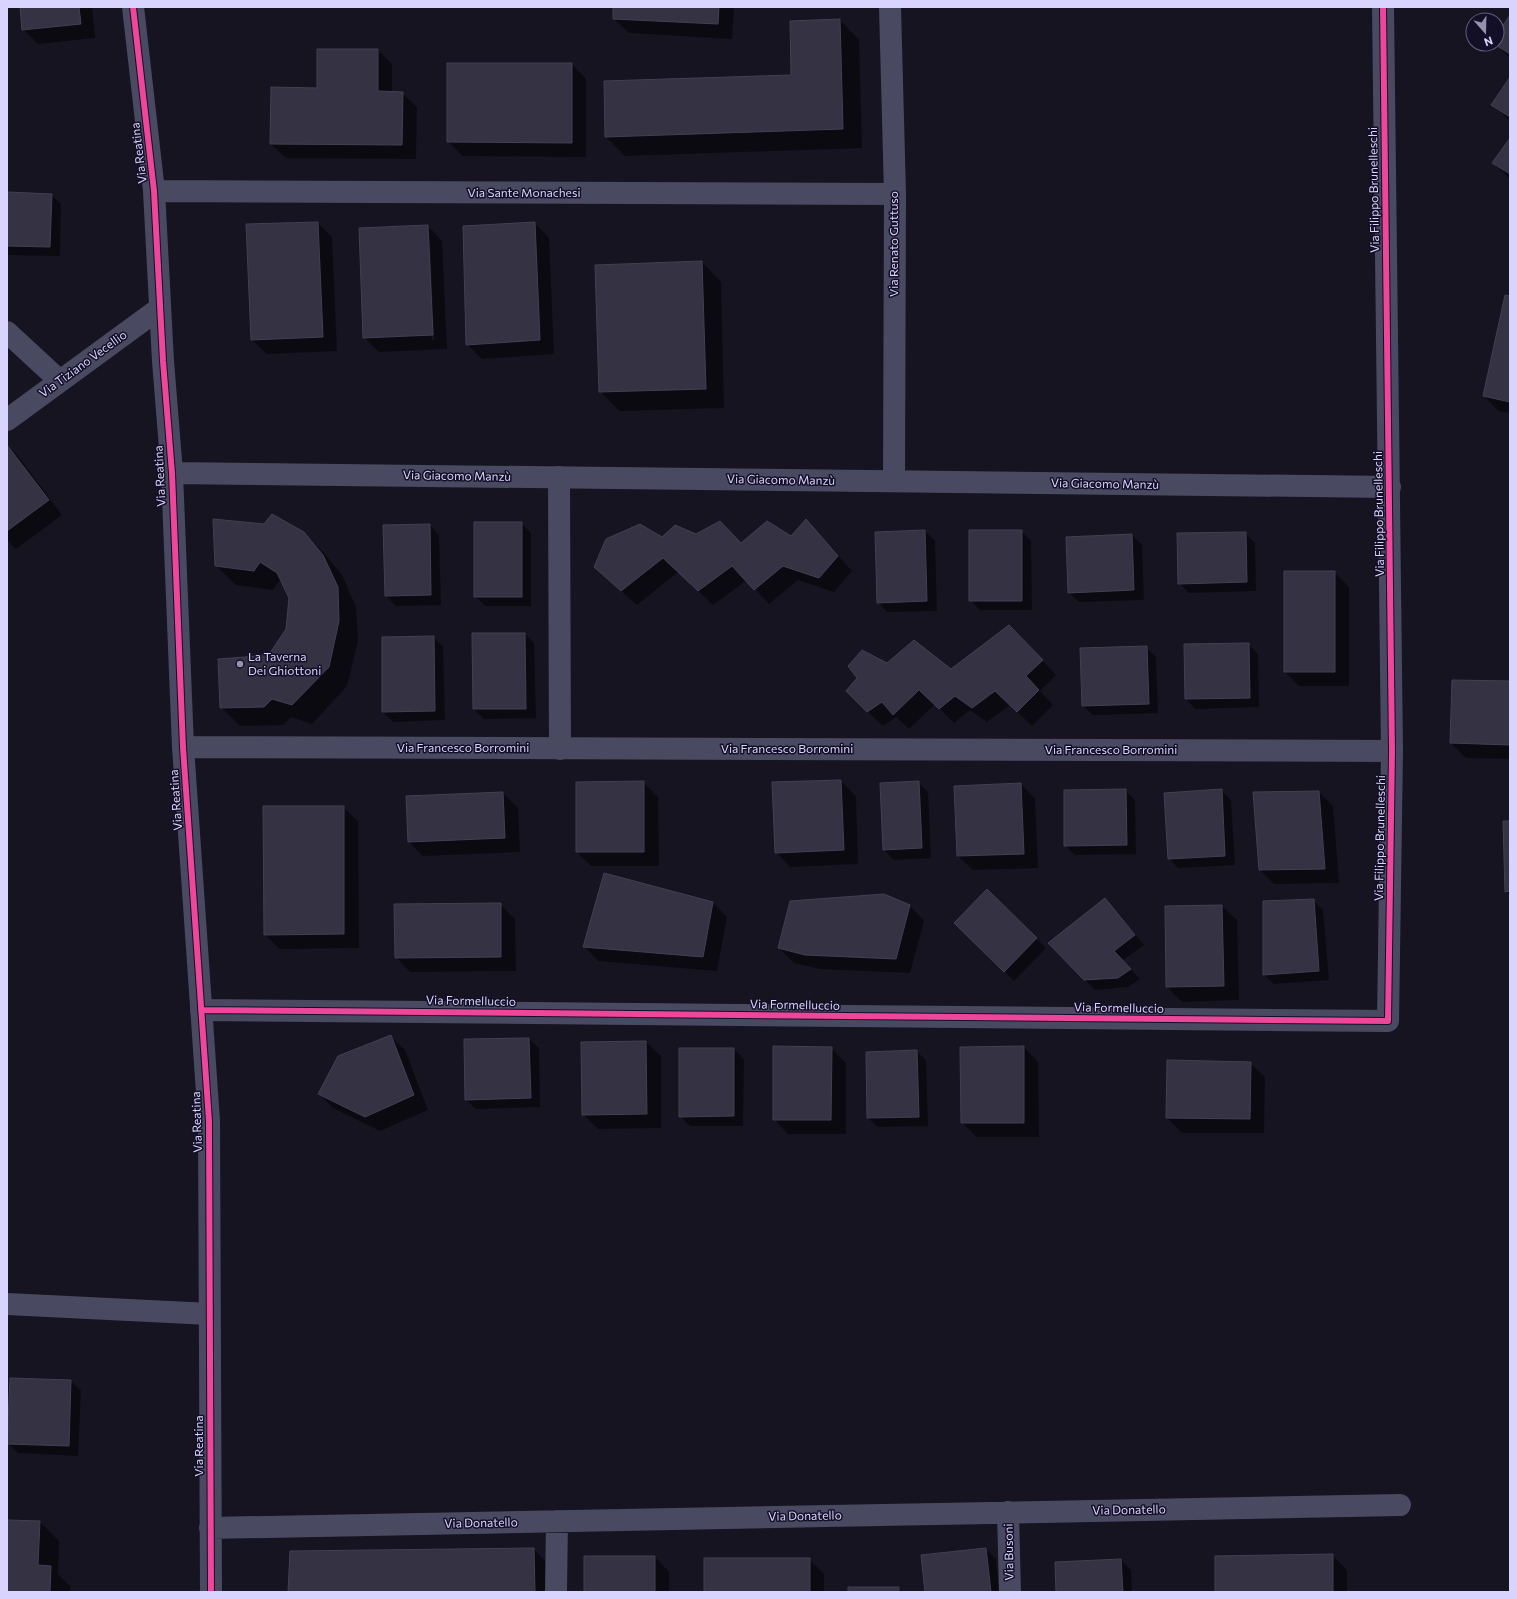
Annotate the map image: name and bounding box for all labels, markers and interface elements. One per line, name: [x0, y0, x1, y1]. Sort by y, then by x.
north arrow: [1465, 12, 1505, 52]
text: N: [1482, 34, 1495, 49]
street label: Via Reatina: [127, 122, 149, 184]
street label: Via Filippo Brunelleschi: [1365, 127, 1381, 253]
street label: Via Sante Monachesi: [467, 185, 581, 199]
street label: Via Renato Guttuso: [886, 191, 900, 297]
street label: Via Tiziano Vecellio: [36, 327, 129, 400]
street label: Via Reatina: [150, 445, 168, 507]
street label: Via Filippo Brunelleschi: [1370, 451, 1386, 577]
street label: Via Giacomo Manzù: [403, 467, 511, 483]
street label: Via Giacomo Manzù: [727, 471, 835, 487]
street label: Via Giacomo Manzù: [1051, 475, 1159, 491]
place label: La Taverna Dei Ghiottoni: [248, 649, 321, 677]
marker: La Taverna Dei Ghiottoni: [235, 659, 245, 669]
street label: Via Francesco Borromini: [397, 740, 529, 754]
street label: Via Francesco Borromini: [721, 741, 853, 755]
street label: Via Francesco Borromini: [1045, 742, 1177, 756]
street label: Via Reatina: [166, 769, 184, 831]
street label: Via Filippo Brunelleschi: [1371, 775, 1387, 901]
street label: Via Formelluccio: [426, 992, 516, 1008]
street label: Via Formelluccio: [750, 996, 840, 1012]
street label: Via Formelluccio: [1074, 999, 1164, 1015]
street label: Via Reatina: [188, 1091, 204, 1153]
street label: Via Reatina: [191, 1415, 205, 1477]
street label: Via Donatello: [1092, 1501, 1166, 1517]
street label: Via Donatello: [768, 1507, 842, 1523]
street label: Via Donatello: [444, 1514, 518, 1530]
street label: Via Busoni: [1001, 1523, 1015, 1581]

